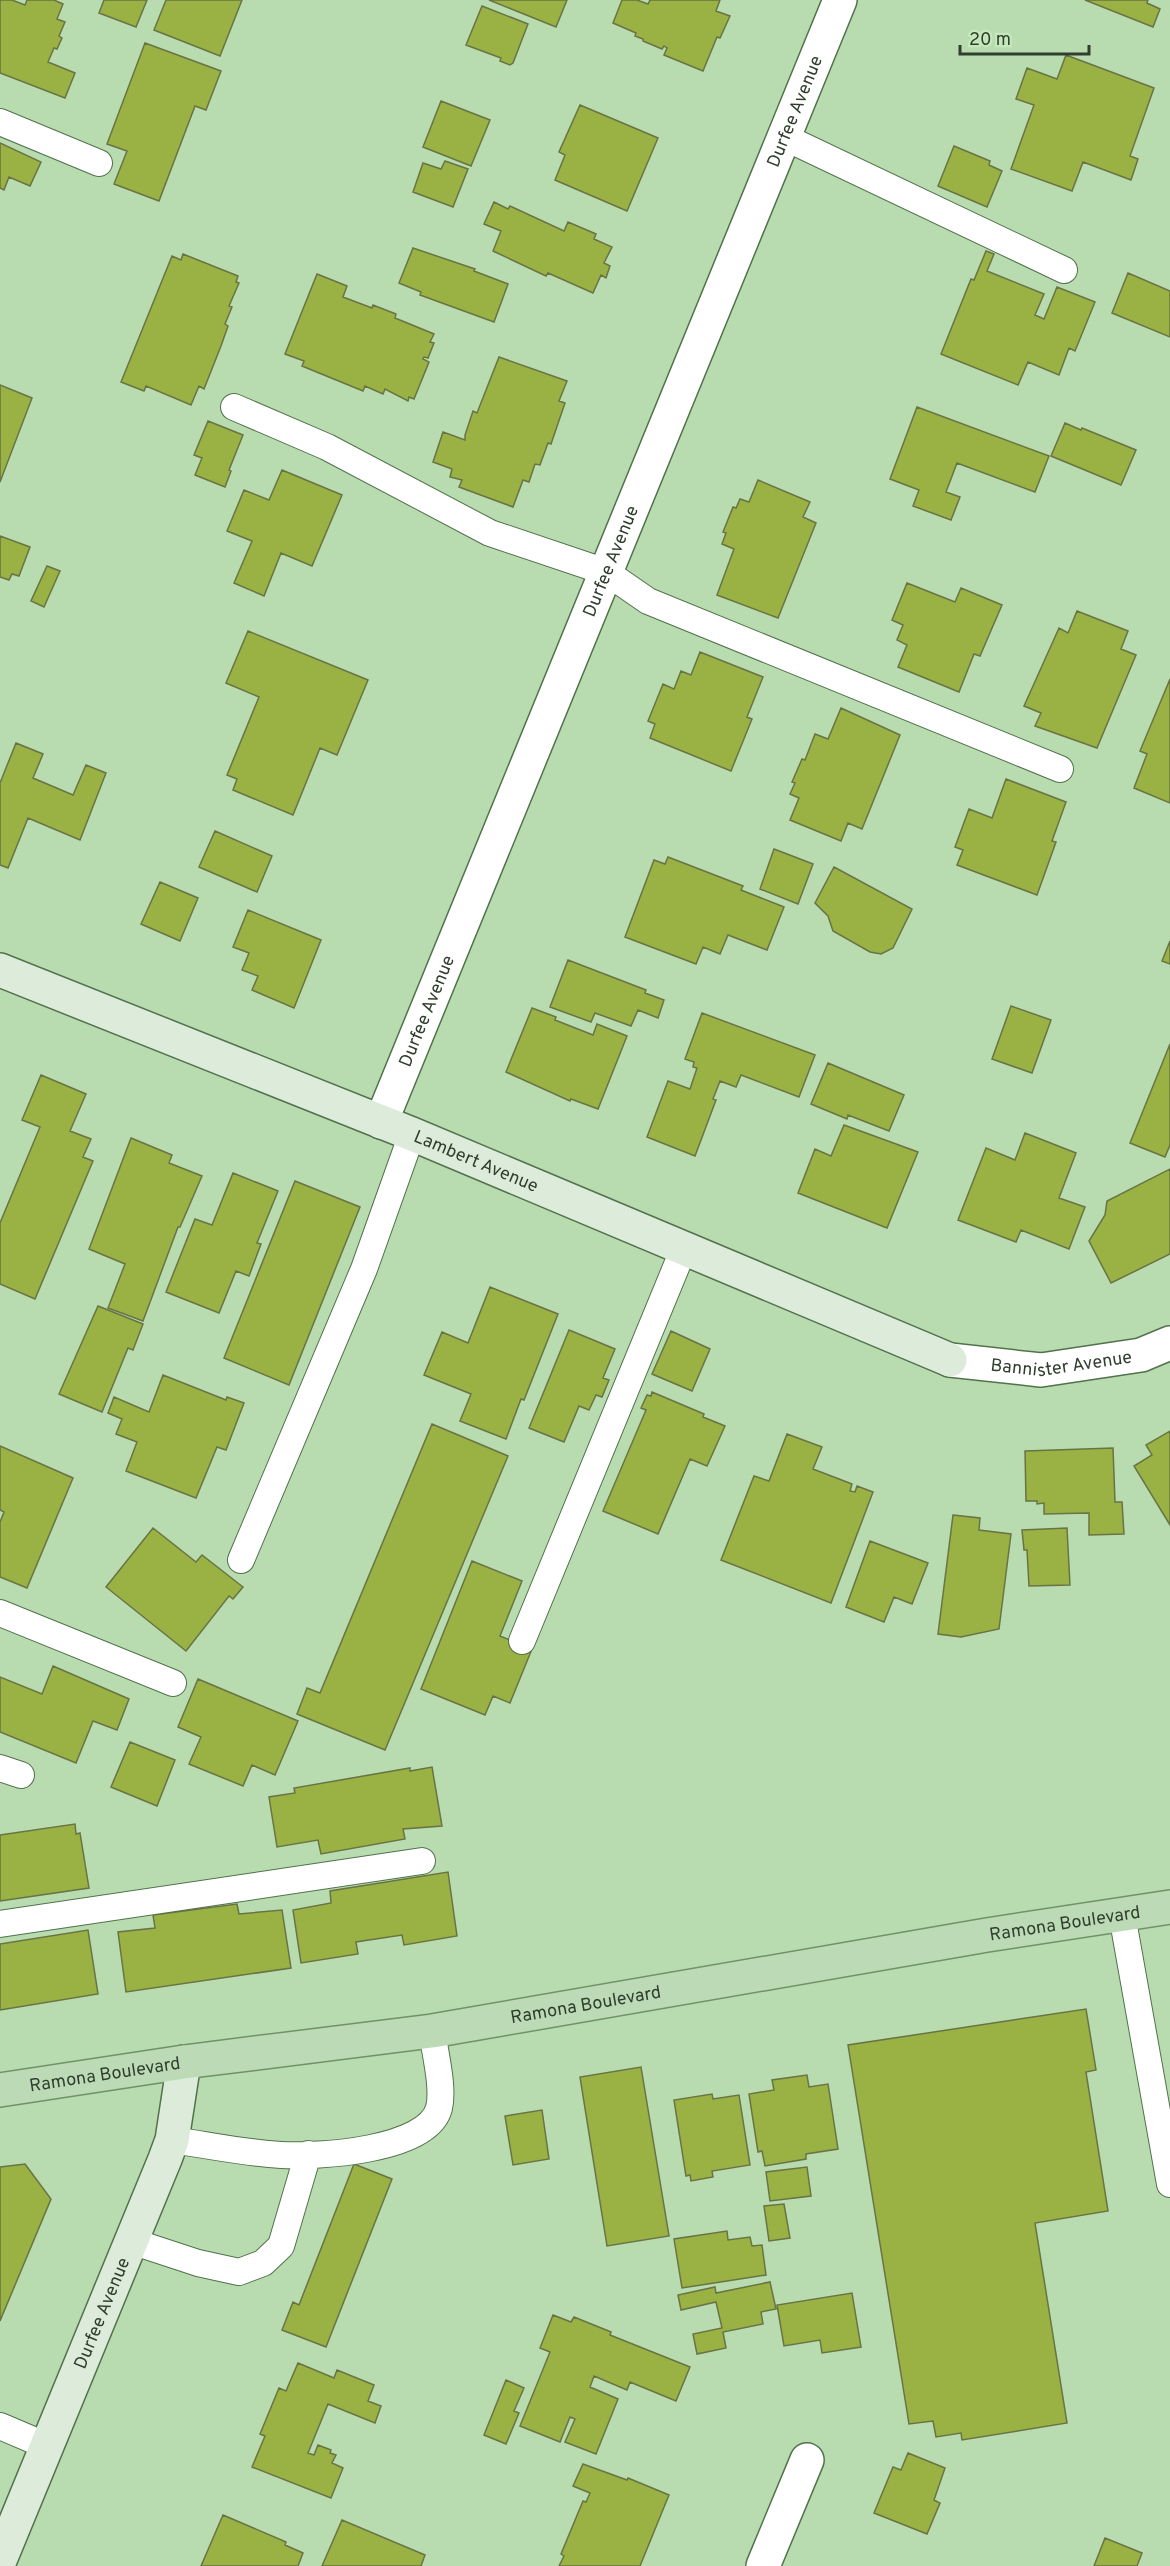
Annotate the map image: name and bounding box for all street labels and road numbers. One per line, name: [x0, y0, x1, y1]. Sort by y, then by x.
street label: Durfee Avenue: [763, 53, 829, 171]
street label: Durfee Avenue: [579, 502, 645, 621]
street label: Durfee Avenue: [395, 952, 461, 1071]
street label: Lambert Avenue: [410, 1126, 541, 1199]
street label: Bannister Avenue: [989, 1347, 1134, 1383]
street label: Ramona Boulevard: [988, 1902, 1142, 1947]
street label: Ramona Boulevard: [509, 1982, 663, 2030]
street label: Ramona Boulevard: [28, 2053, 182, 2098]
street label: Durfee Avenue: [70, 2254, 136, 2373]

